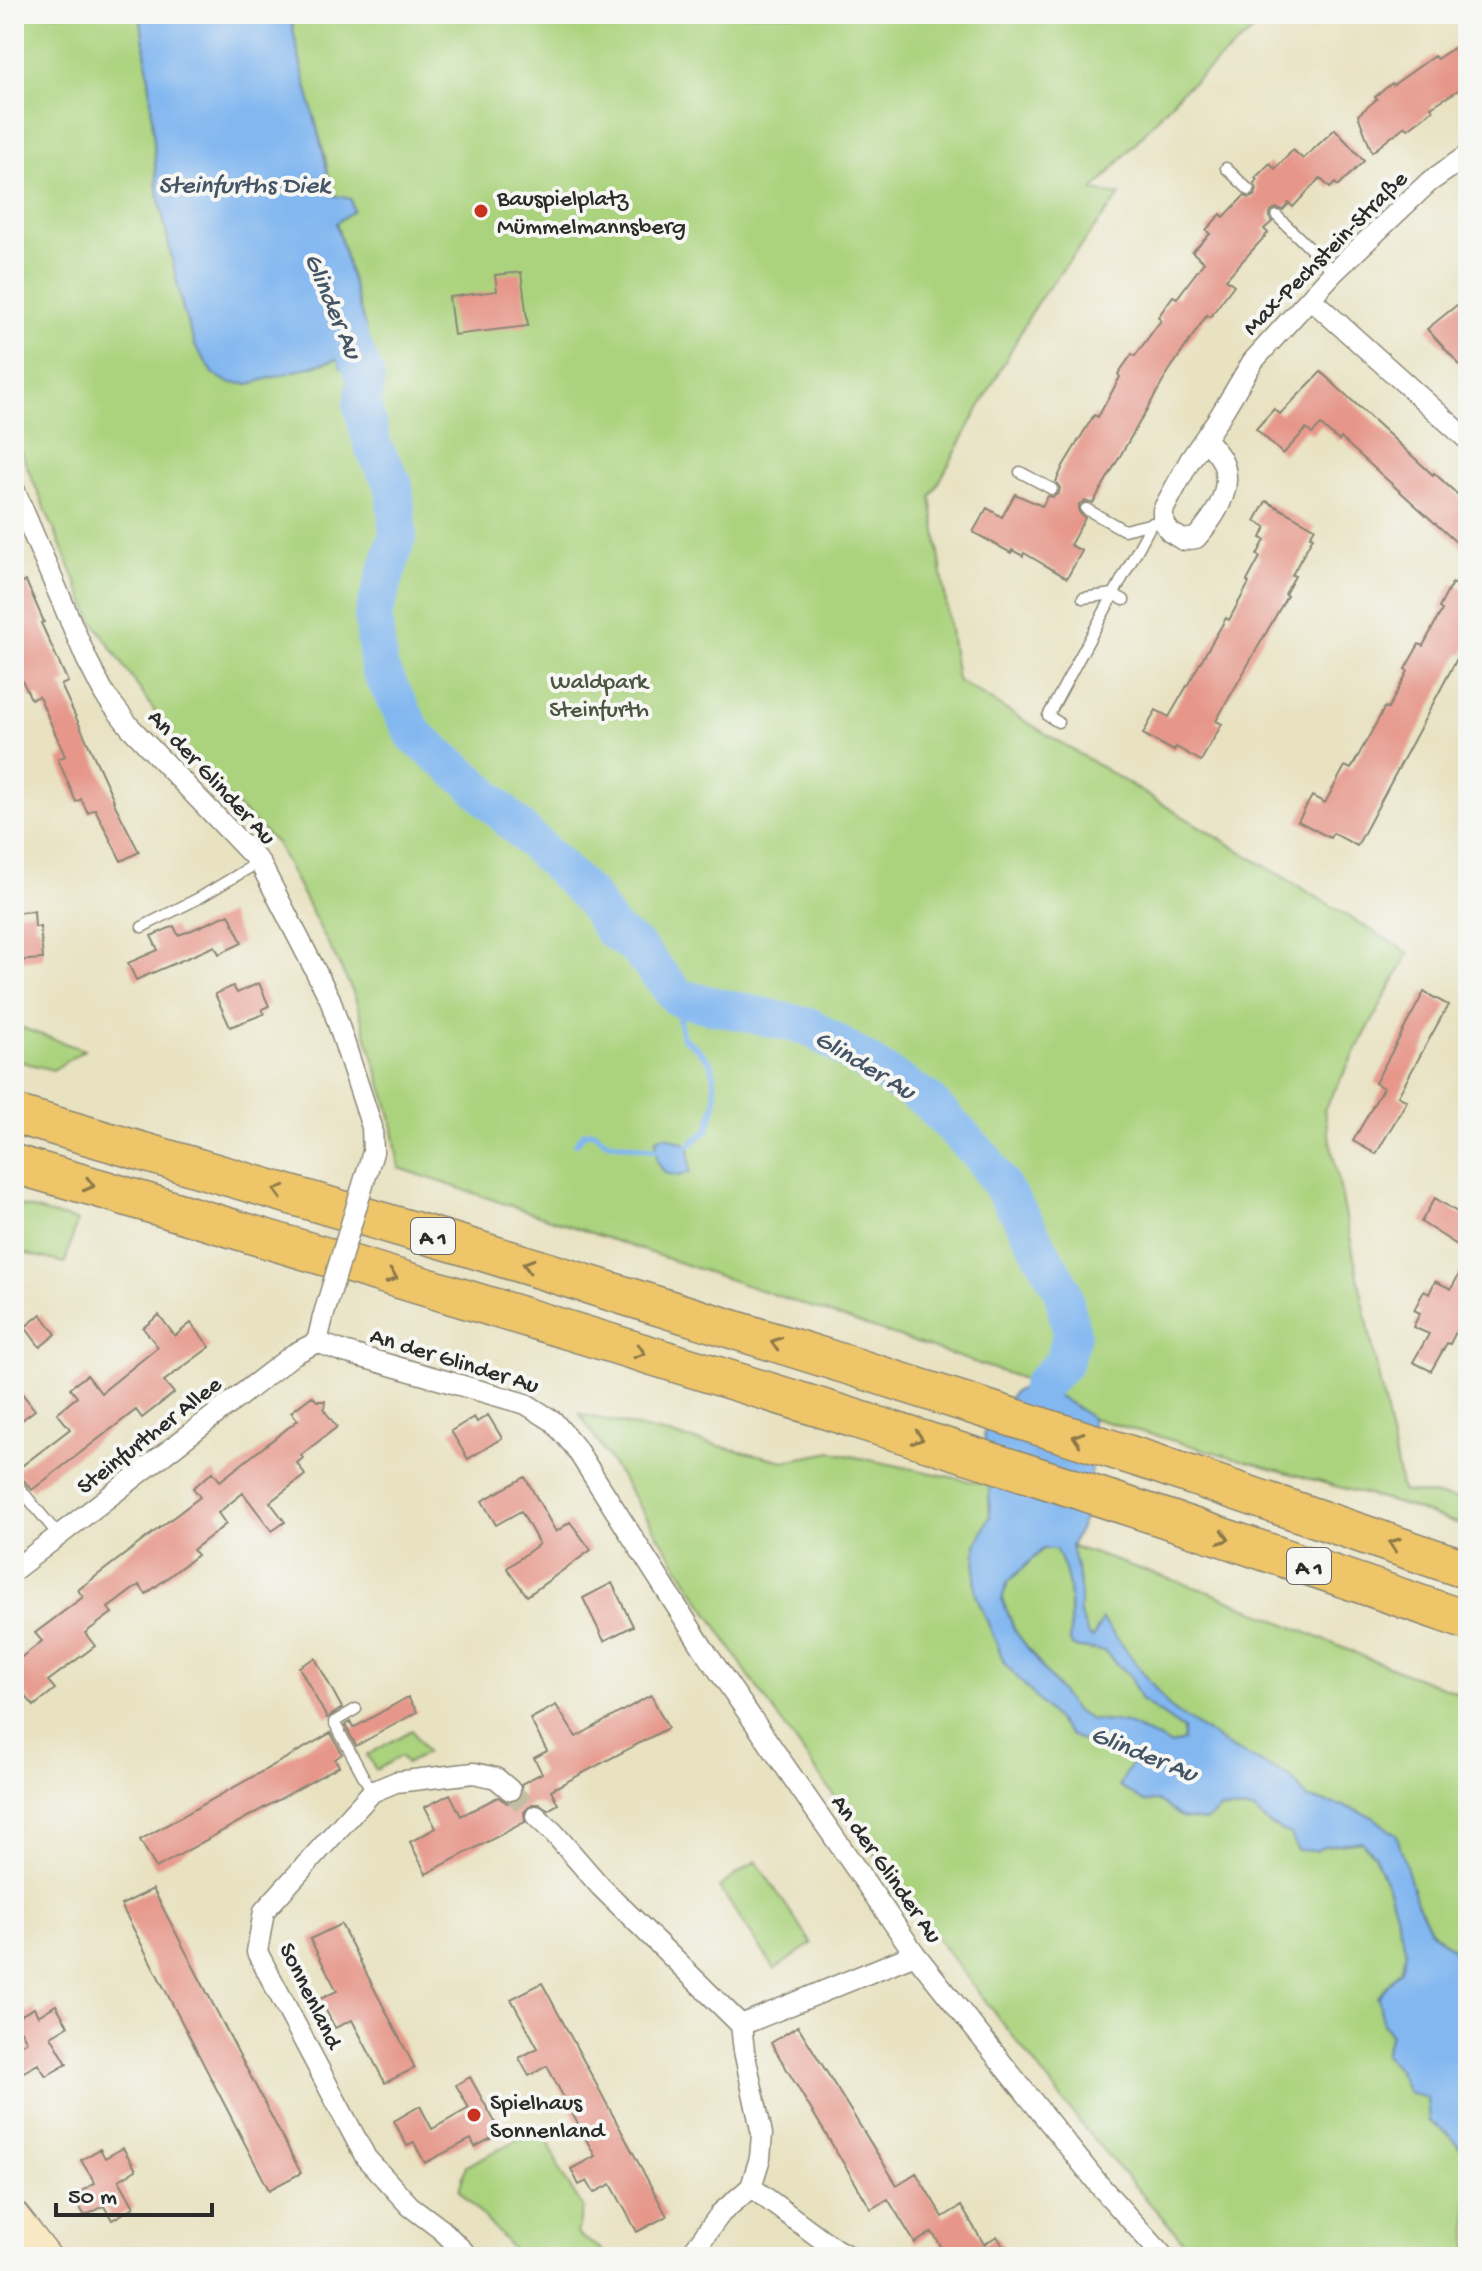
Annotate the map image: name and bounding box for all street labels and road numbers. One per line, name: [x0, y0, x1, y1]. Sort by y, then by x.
street label: Max-Pechstein-Straße: [1238, 165, 1416, 343]
street label: An der Glinder Au: [140, 705, 281, 852]
road number: A 1: [411, 1218, 455, 1254]
street label: An der Glinder Au: [366, 1323, 542, 1402]
street label: Steinfurther Allee: [72, 1371, 229, 1502]
road number: A 1: [1287, 1548, 1331, 1584]
street label: An der Glinder Au: [823, 1790, 947, 1950]
street label: Sonnenland: [271, 1939, 348, 2056]

